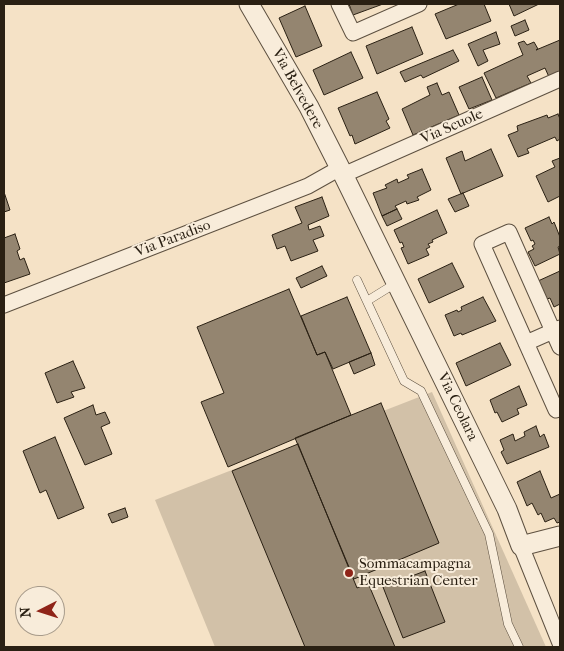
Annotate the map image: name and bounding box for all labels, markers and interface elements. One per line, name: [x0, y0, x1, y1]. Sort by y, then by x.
street label: Via Belvedere: [267, 46, 327, 132]
street label: Via Scuole: [418, 105, 486, 149]
street label: Via Paradiso: [133, 216, 213, 262]
street label: Via Ceolara: [433, 370, 481, 444]
place label: Sommacampagna Equestrian Center: [359, 555, 478, 590]
marker: Sommacampagna Equestrian Center: [343, 567, 355, 579]
north arrow: [15, 586, 65, 636]
text: N: [17, 606, 34, 618]

